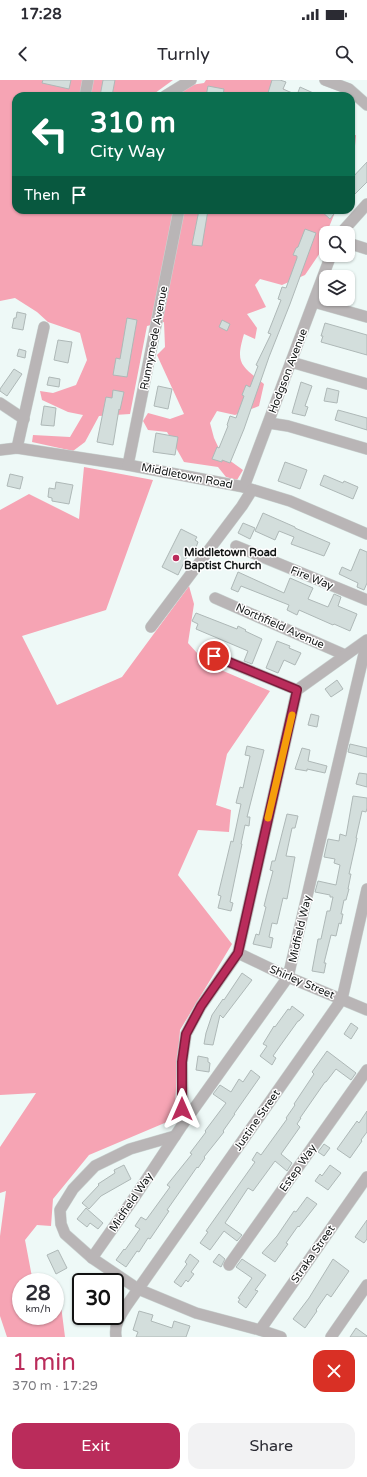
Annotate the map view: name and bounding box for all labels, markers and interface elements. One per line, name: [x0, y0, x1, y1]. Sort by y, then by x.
text: 17:28: [20, 5, 62, 23]
icon: back: [12, 43, 34, 65]
text: Turnly: [157, 43, 210, 65]
icon: search: [333, 43, 355, 65]
text: 310 m: [90, 106, 176, 140]
icon: left: [24, 108, 76, 160]
text: City Way: [90, 140, 165, 162]
icon: arrive: [68, 184, 90, 206]
text: Then: [24, 186, 60, 204]
map controls: [319, 226, 355, 306]
button: search: [319, 226, 355, 262]
button: layers: [319, 270, 355, 306]
street label: Runnymede Avenue: [138, 285, 170, 391]
street label: Hodgson Avenue: [266, 327, 310, 415]
street label: Middletown Road: [140, 461, 234, 491]
place label: Middletown Road Baptist Church: [184, 546, 277, 573]
marker: Middletown Road Baptist Church: [171, 553, 181, 563]
street label: Fire Way: [289, 564, 335, 593]
street label: Northfield Avenue: [234, 601, 326, 651]
pin: [197, 639, 231, 673]
icon: arrive: [203, 645, 225, 667]
street label: Midfield Way: [286, 894, 314, 964]
street label: Shirley Street: [267, 962, 337, 1002]
street label: Justine Street: [231, 1087, 283, 1153]
position arrow: [161, 1088, 203, 1130]
street label: Estep Way: [277, 1142, 319, 1194]
street label: Midfield Way: [106, 1170, 156, 1234]
street label: Straka Street: [288, 1223, 338, 1285]
speed limit sign: 30: [72, 1273, 124, 1325]
text: 28: [25, 1282, 51, 1306]
text: km/h: [25, 1303, 51, 1315]
text: 1 min: [12, 1348, 76, 1377]
button: close: [313, 1350, 355, 1392]
text: 370 m · 17:29: [12, 1378, 98, 1394]
button: Exit: [12, 1423, 180, 1469]
button: Share: [188, 1423, 355, 1469]

